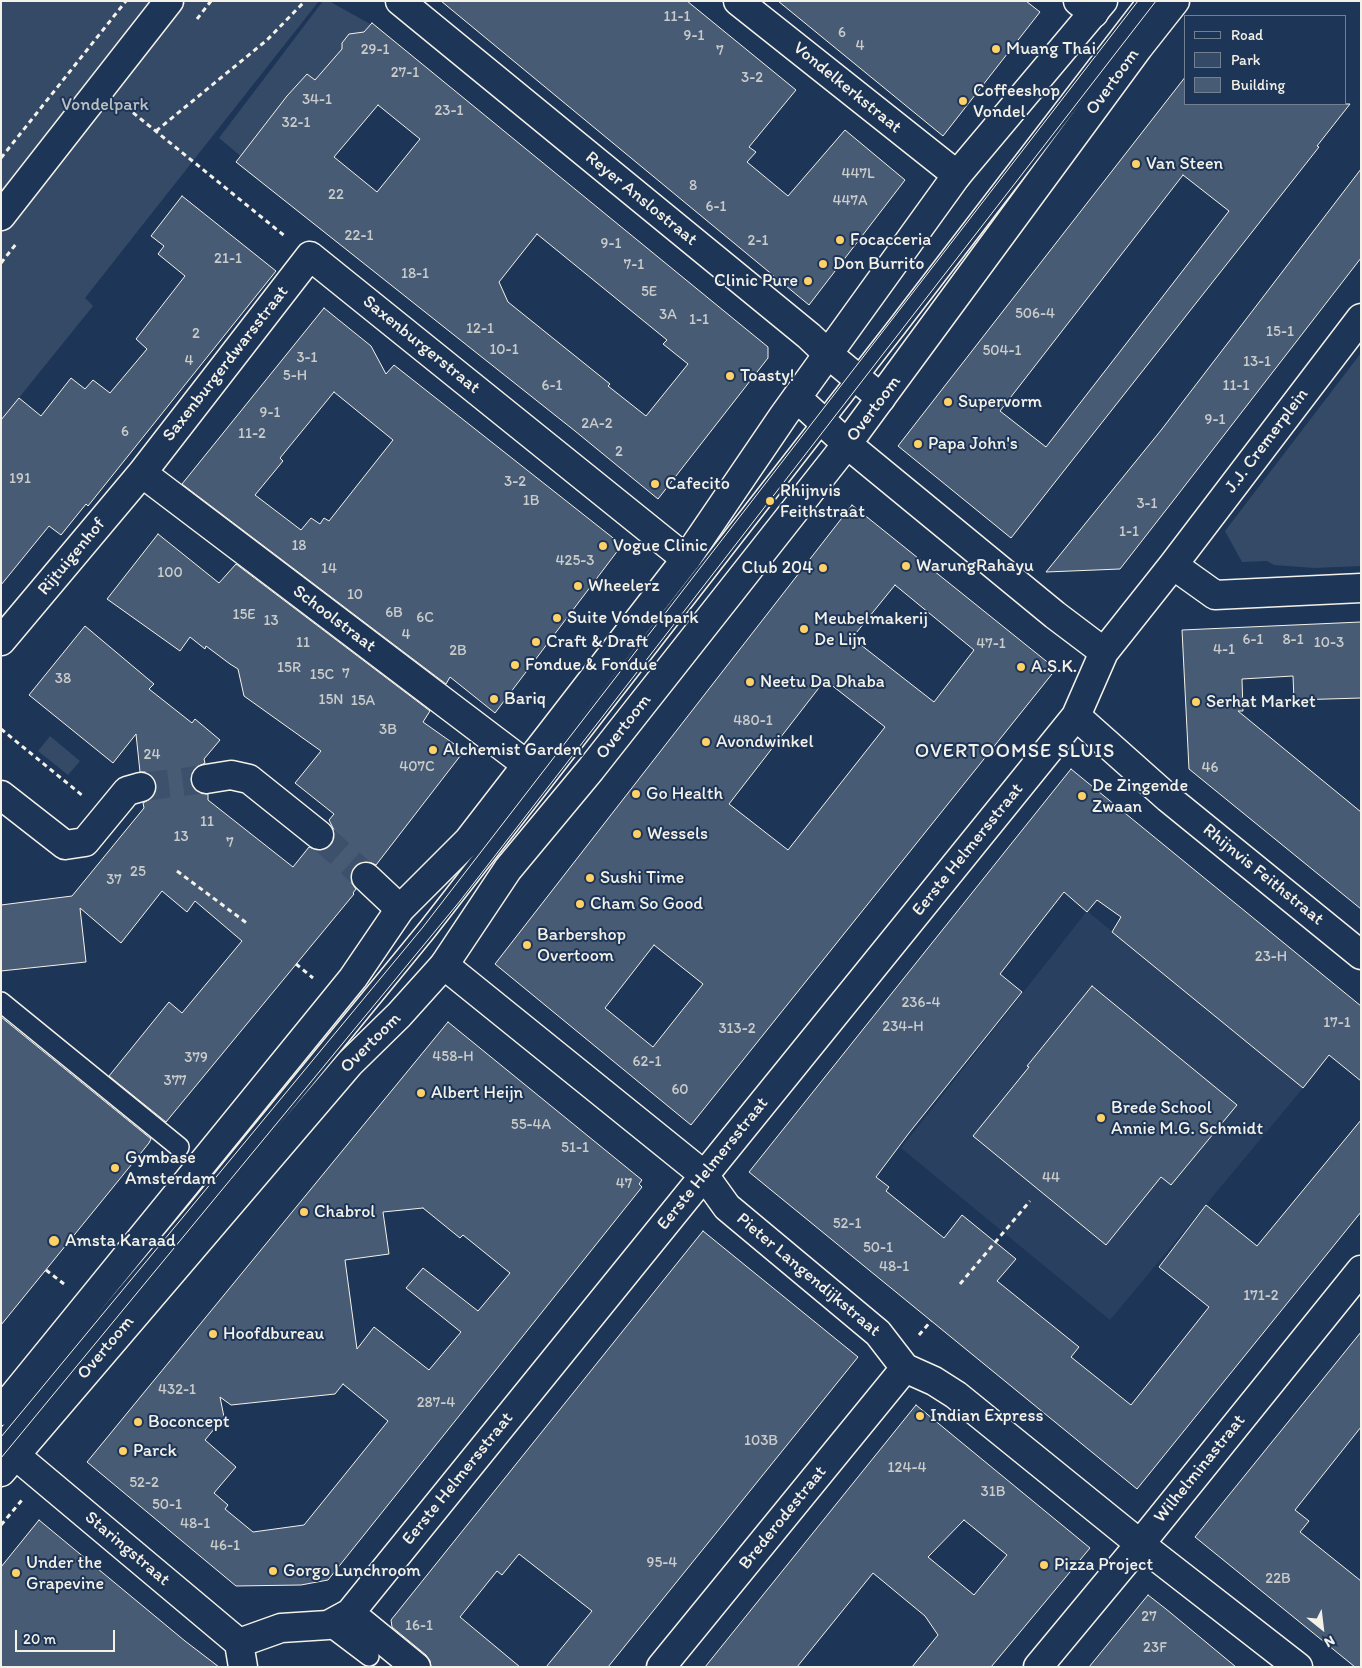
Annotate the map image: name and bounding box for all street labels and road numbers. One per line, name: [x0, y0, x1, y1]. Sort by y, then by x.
street label: Vondelkerkstraat: [788, 38, 906, 138]
street label: Overtoom: [1082, 45, 1144, 119]
street label: Reyer Anslostraat: [581, 147, 701, 251]
street label: Saxenburgerdwarsstraat: [159, 282, 293, 446]
street label: Saxenburgerstraat: [358, 291, 484, 399]
street label: Overtoom: [842, 372, 906, 446]
street label: J.J. Cremerplein: [1221, 384, 1313, 498]
street label: Rijtuigenhof: [33, 514, 111, 600]
street label: Schoolstraat: [288, 581, 380, 657]
street label: Overtoom: [592, 690, 656, 764]
street label: Eerste Helmersstraat: [908, 779, 1028, 921]
street label: Rhijnvis Feithstraat: [1198, 819, 1328, 931]
street label: Overtoom: [336, 1008, 406, 1078]
street label: Eerste Helmersstraat: [653, 1093, 773, 1235]
street label: Pieter Langendijkstraat: [732, 1208, 884, 1342]
street label: Overtoom: [73, 1312, 139, 1384]
street label: Eerste Helmersstraat: [398, 1408, 518, 1550]
street label: Wilhelminastraat: [1150, 1410, 1250, 1528]
street label: Brederodestraat: [735, 1462, 831, 1574]
street label: Staringstraat: [80, 1507, 174, 1591]

